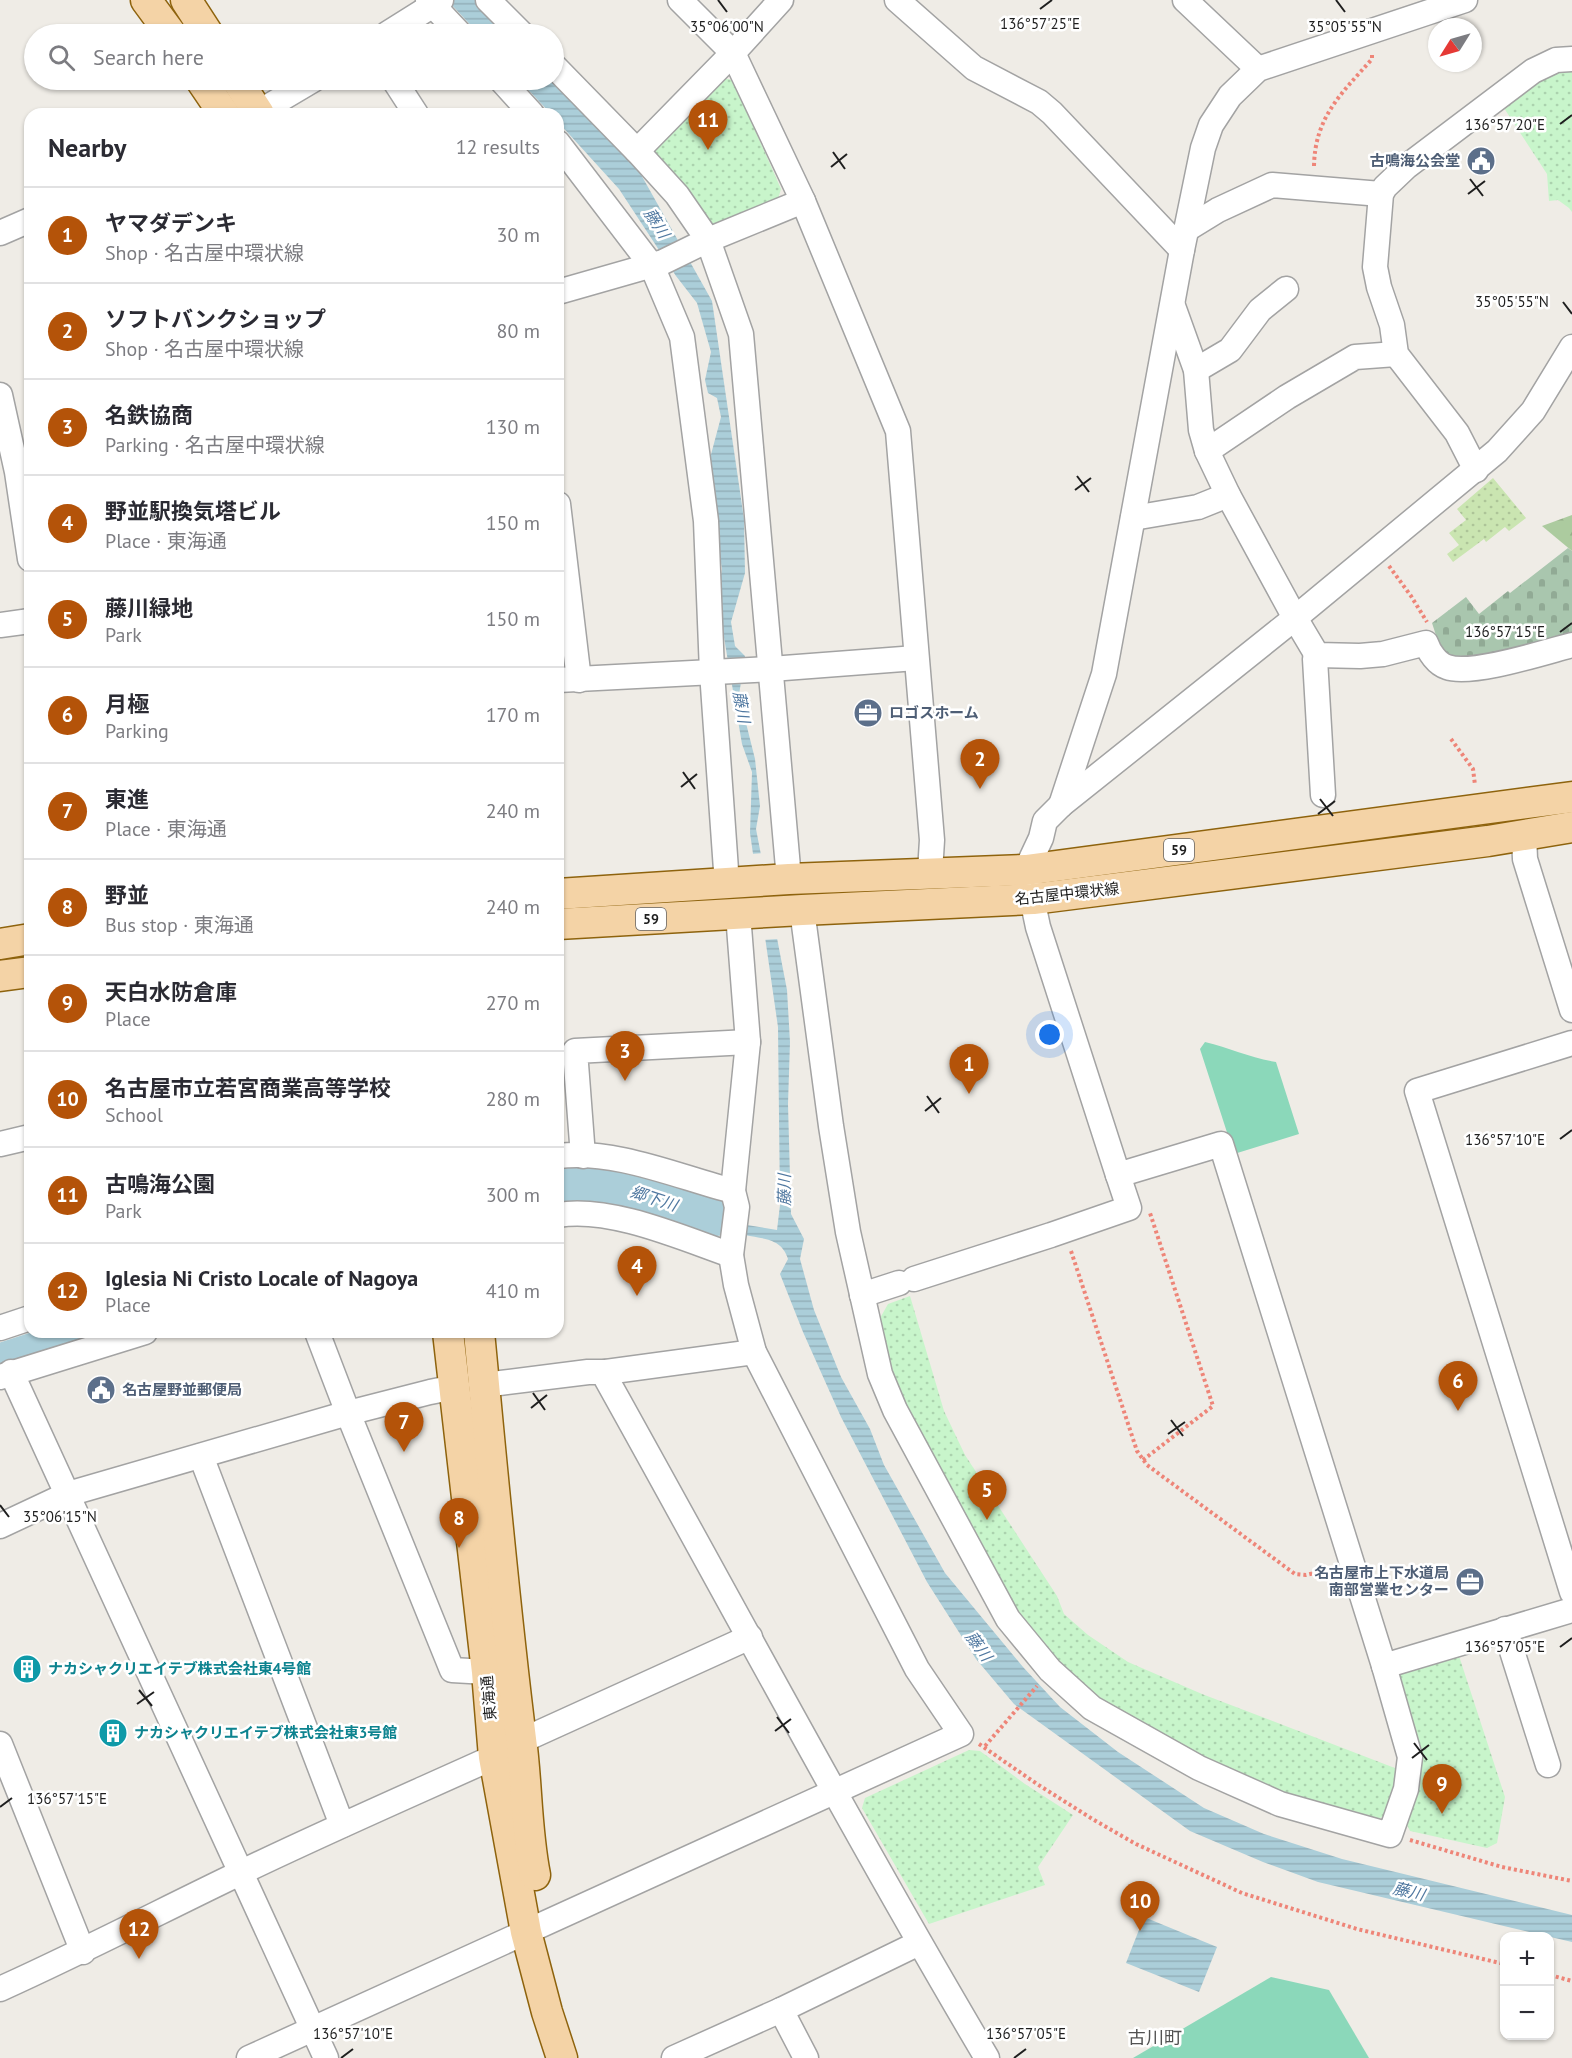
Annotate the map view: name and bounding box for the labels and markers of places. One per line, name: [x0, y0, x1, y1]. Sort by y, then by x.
pin: 11: [688, 100, 728, 150]
public building icon: 古鳴海公会堂: [1465, 145, 1497, 177]
place label: 古鳴海公会堂: [1370, 151, 1460, 170]
office icon: ロゴスホーム: [852, 697, 884, 729]
place label: ロゴスホーム: [889, 703, 979, 722]
pin: 2: [960, 740, 1000, 789]
pin: 3: [606, 1032, 644, 1081]
pin: 1: [950, 1044, 988, 1094]
pin: 4: [618, 1246, 656, 1296]
pin: 6: [1438, 1362, 1478, 1411]
public building icon: 名古屋野並郵便局: [85, 1374, 117, 1406]
place label: 名古屋野並郵便局: [122, 1380, 242, 1399]
pin: 7: [384, 1402, 424, 1452]
pin: 5: [968, 1470, 1006, 1520]
pin: 8: [440, 1498, 478, 1548]
place label: 名古屋市上下水道局 南部営業センター: [1314, 1563, 1449, 1599]
office icon: 名古屋市上下水道局 南部営業センター: [1454, 1566, 1486, 1598]
building icon: ナカシャクリエイテブ株式会社東4号館: [11, 1653, 43, 1685]
place label: ナカシャクリエイテブ株式会社東4号館: [48, 1659, 311, 1678]
building icon: ナカシャクリエイテブ株式会社東3号館: [97, 1717, 129, 1749]
place label: ナカシャクリエイテブ株式会社東3号館: [134, 1723, 397, 1742]
pin: 9: [1422, 1764, 1462, 1814]
pin: 10: [1120, 1882, 1160, 1931]
pin: 12: [120, 1910, 158, 1959]

